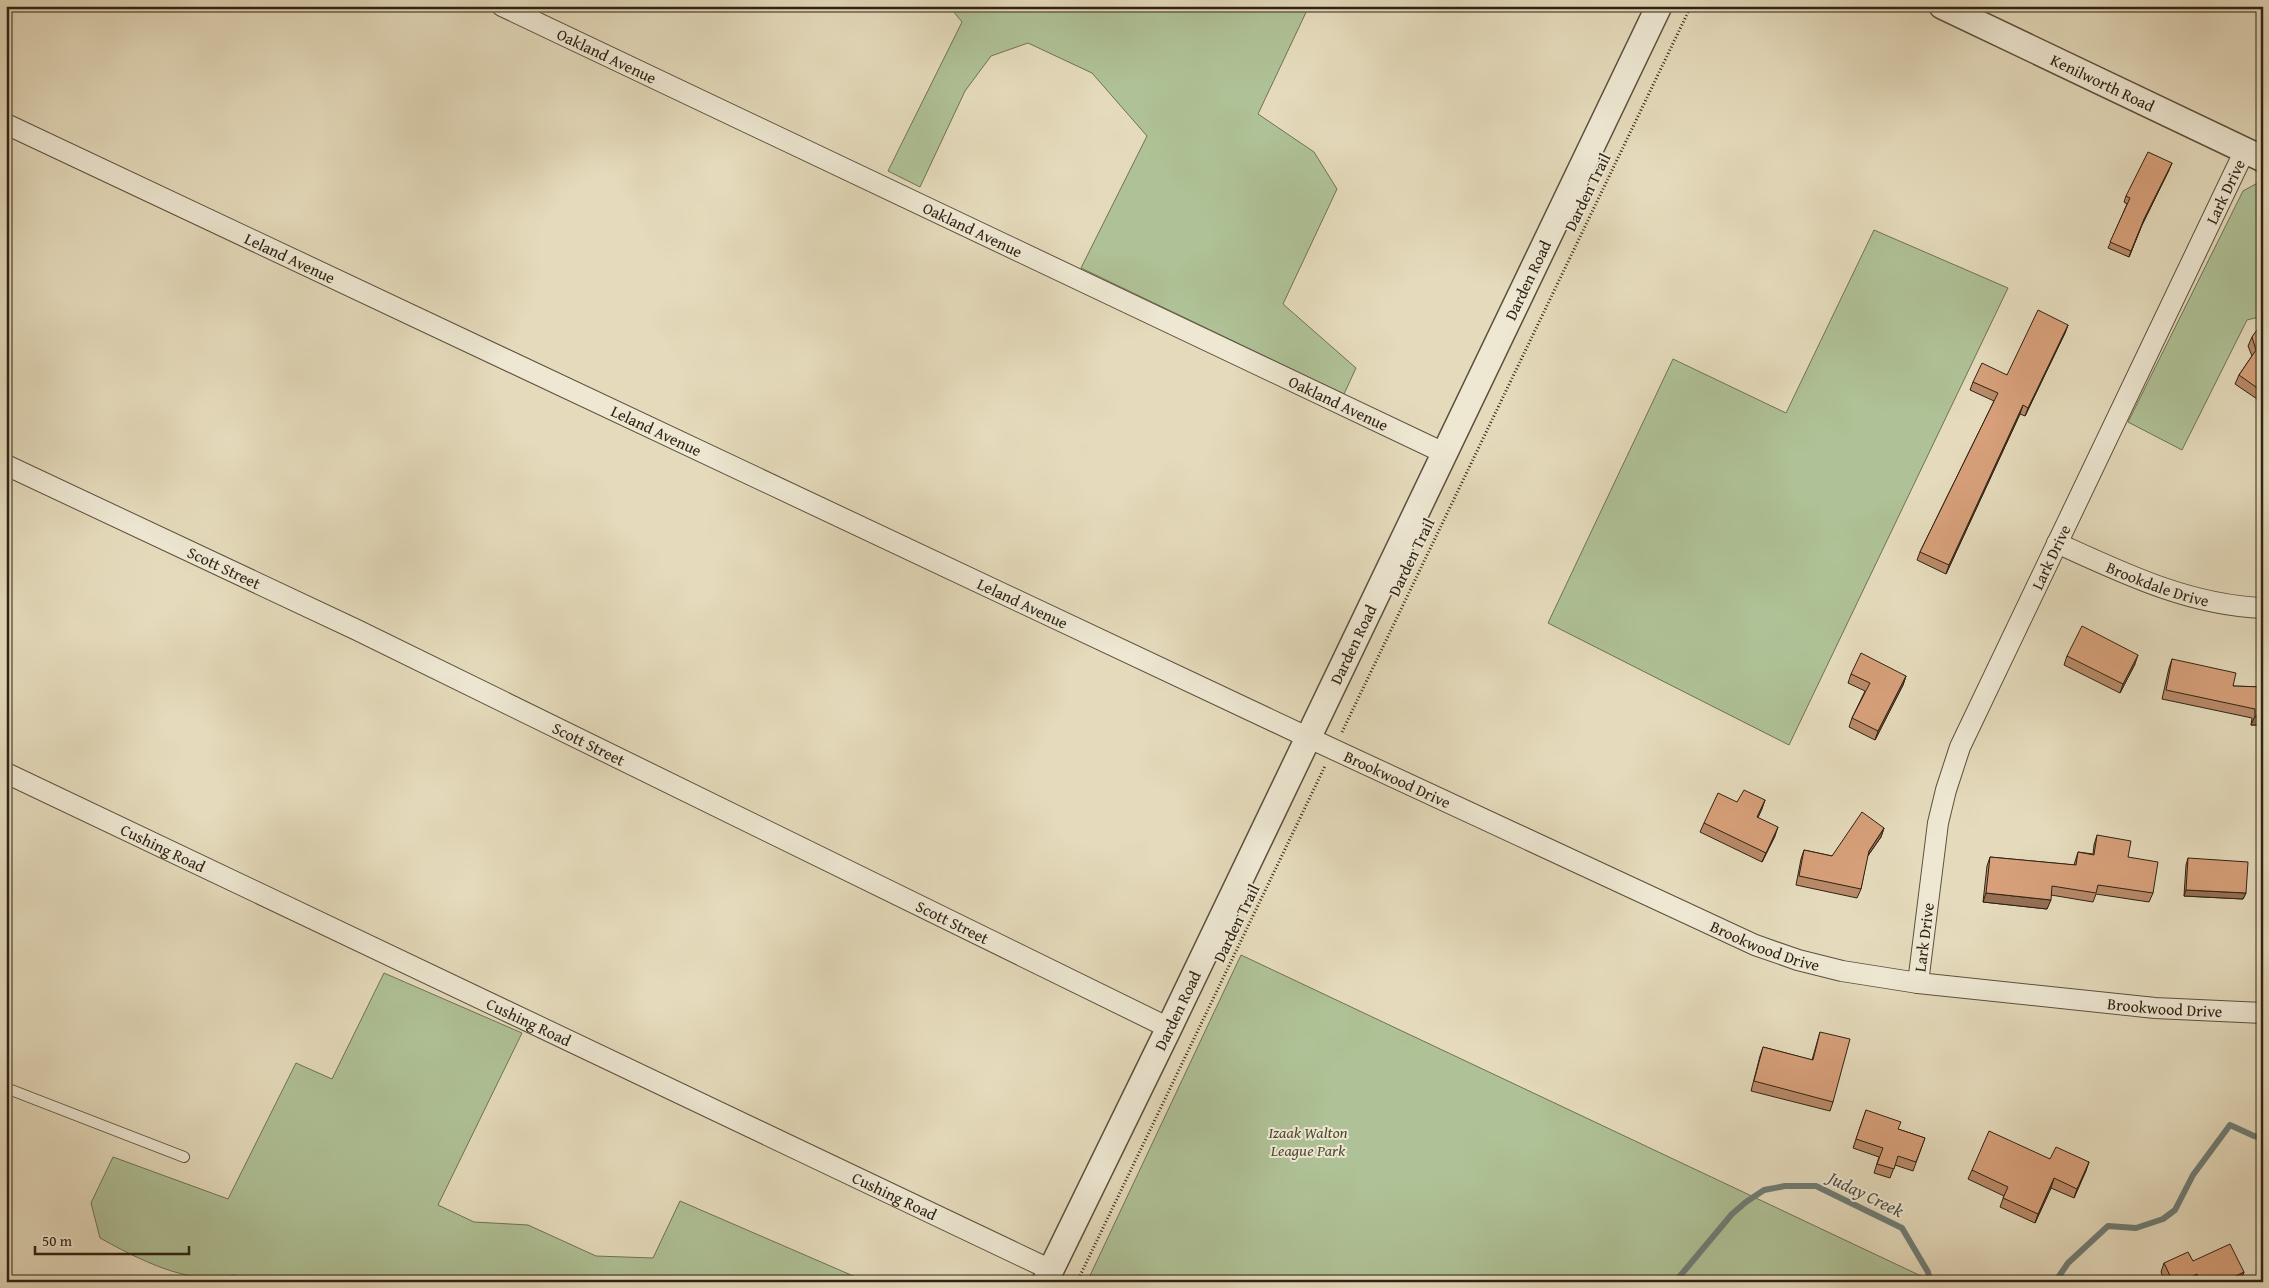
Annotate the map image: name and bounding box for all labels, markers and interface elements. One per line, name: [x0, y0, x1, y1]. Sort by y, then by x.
street label: Oakland Avenue: [553, 22, 661, 90]
street label: Kenilworth Road: [2047, 48, 2159, 118]
street label: Darden Trail: [1558, 148, 1616, 235]
street label: Lark Drive: [2199, 155, 2251, 228]
street label: Oakland Avenue: [919, 195, 1026, 263]
street label: Leland Avenue: [241, 226, 339, 289]
street label: Darden Road: [1498, 236, 1557, 324]
street label: Oakland Avenue: [1285, 369, 1392, 437]
street label: Leland Avenue: [607, 399, 706, 462]
street label: Darden Trail: [1382, 513, 1440, 600]
street label: Lark Drive: [2025, 520, 2077, 594]
street label: Scott Street: [184, 540, 265, 595]
street label: Brookdale Drive: [2103, 555, 2211, 613]
street label: Leland Avenue: [974, 571, 1072, 635]
street label: Darden Road: [1324, 600, 1382, 688]
street label: Scott Street: [548, 716, 630, 772]
street label: Brookwood Drive: [1340, 744, 1455, 814]
street label: Cushing Road: [117, 817, 210, 878]
street label: Darden Trail: [1207, 879, 1265, 966]
street label: Scott Street: [912, 894, 993, 950]
street label: Lark Drive: [1907, 901, 1940, 973]
street label: Brookwood Drive: [1707, 914, 1822, 977]
street label: Darden Road: [1148, 966, 1207, 1054]
street label: Cushing Road: [483, 991, 576, 1052]
street label: Brookwood Drive: [2106, 991, 2223, 1023]
park label: Izaak Walton League Park: [1268, 1120, 1348, 1162]
water label: Juday Creek: [1821, 1163, 1909, 1224]
street label: Cushing Road: [848, 1165, 941, 1226]
scale bar: [35, 1223, 189, 1255]
text: 50 m: [42, 1230, 73, 1251]

